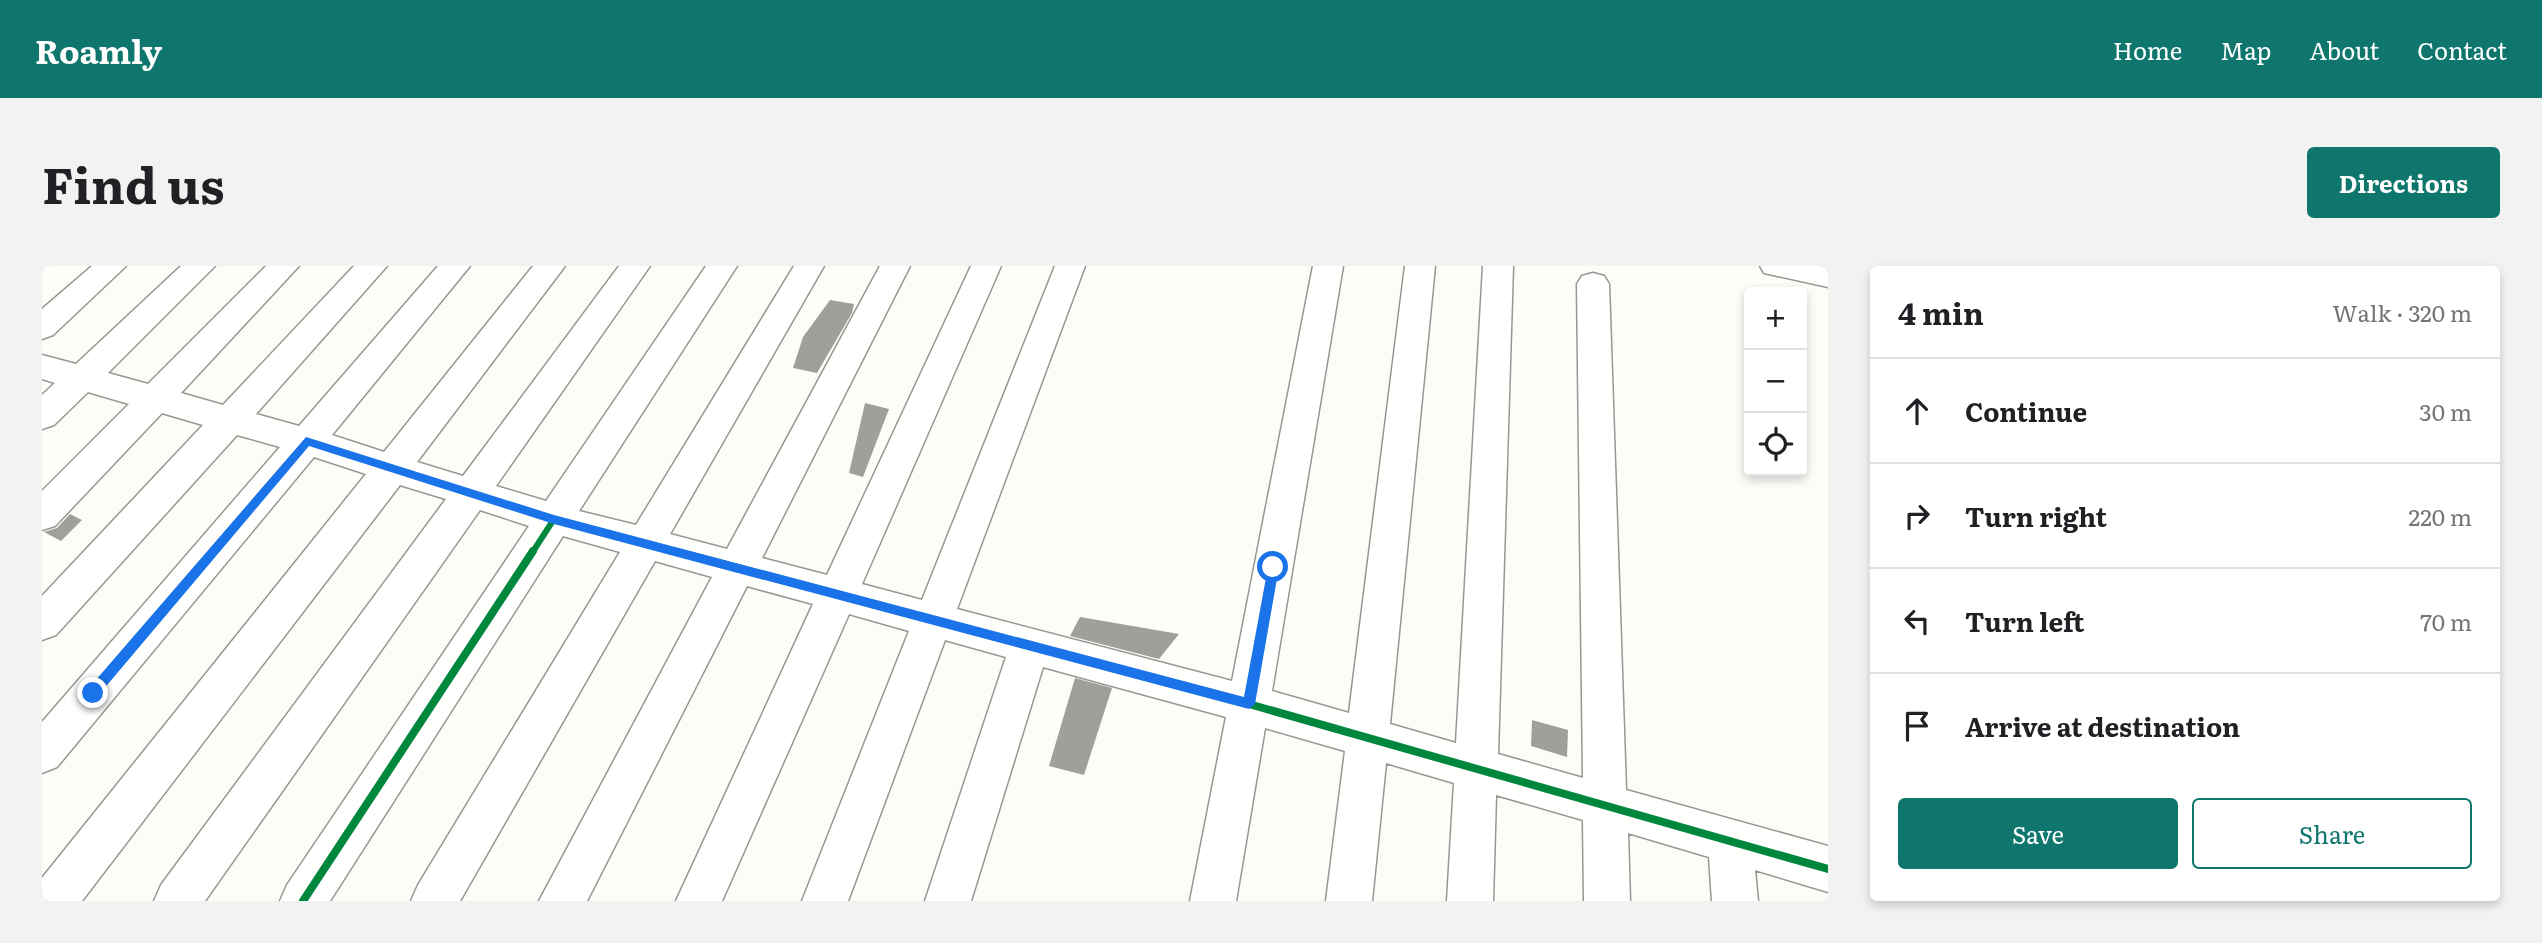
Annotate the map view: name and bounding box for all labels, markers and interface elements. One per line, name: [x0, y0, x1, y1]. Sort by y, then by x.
text: Roamly: [35, 25, 162, 74]
text: Home: [2113, 32, 2182, 67]
text: Map: [2220, 32, 2271, 67]
text: About: [2309, 32, 2379, 67]
text: Contact: [2417, 32, 2507, 67]
text: Find us: [42, 146, 225, 219]
button: Directions: [2307, 147, 2500, 218]
map controls: [1744, 287, 1807, 476]
button: +: [1744, 287, 1807, 350]
text: 4 min: [1898, 290, 1984, 334]
text: Walk · 320 m: [2333, 295, 2472, 329]
button: −: [1744, 350, 1807, 413]
text: Continue: [1965, 391, 2087, 430]
icon: ahead: [1898, 392, 1936, 430]
text: 30 m: [2419, 394, 2472, 428]
button: locate: [1744, 413, 1807, 476]
text: Turn right: [1965, 496, 2107, 535]
icon: right: [1898, 497, 1936, 535]
text: 220 m: [2408, 499, 2472, 533]
route start: [1257, 551, 1288, 582]
text: Turn left: [1965, 601, 2084, 640]
icon: left: [1898, 602, 1936, 640]
text: 70 m: [2420, 604, 2472, 638]
route end: [77, 677, 108, 708]
text: Arrive at destination: [1965, 706, 2240, 745]
icon: arrive: [1898, 707, 1936, 745]
button: Save: [1898, 798, 2178, 869]
button: Share: [2192, 798, 2472, 869]

